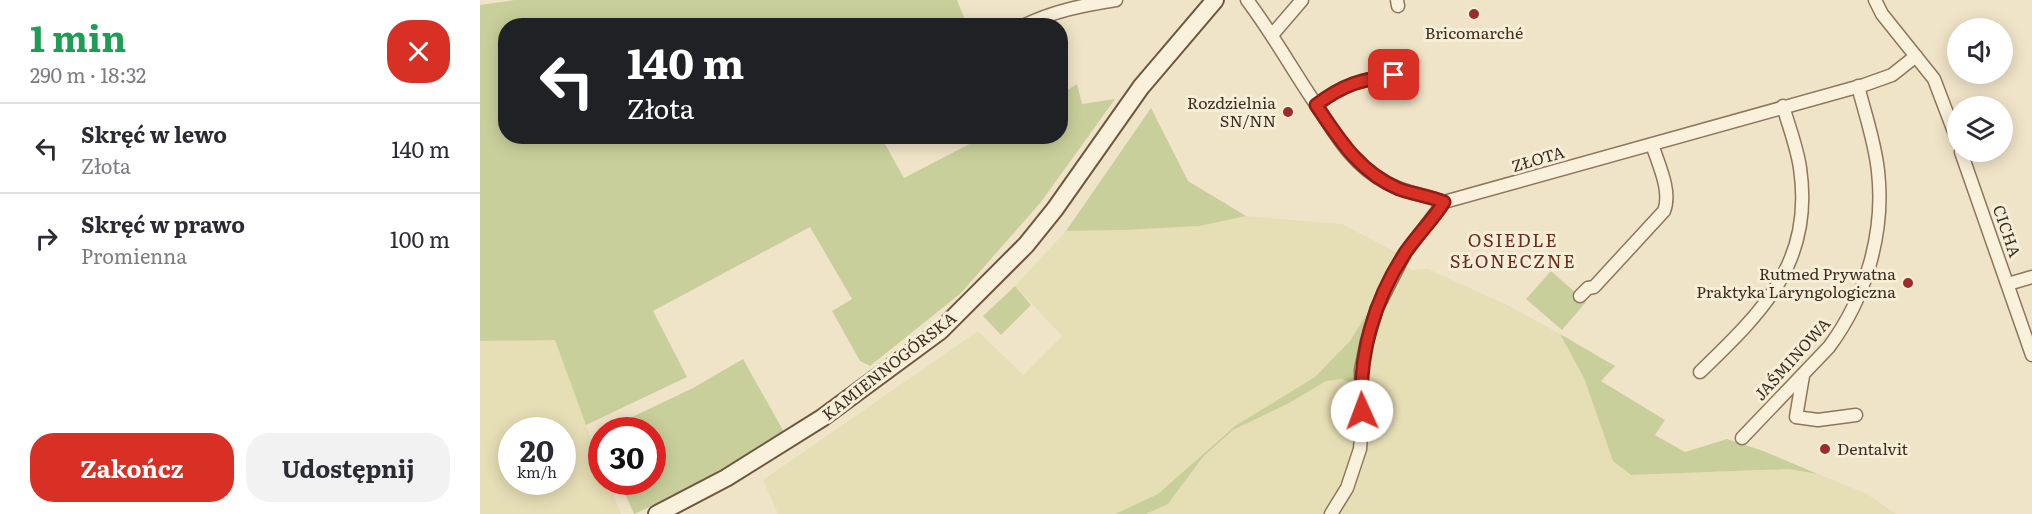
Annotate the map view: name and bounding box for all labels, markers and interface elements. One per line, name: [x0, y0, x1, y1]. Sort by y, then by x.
marker: Bricomarché: [1467, 7, 1481, 21]
text: 1 min: [30, 10, 126, 63]
map controls: [1947, 18, 2013, 162]
button: sound: [1947, 18, 2013, 84]
button: close: [387, 20, 450, 83]
place label: Bricomarché: [1425, 20, 1523, 44]
text: 140 m: [627, 30, 744, 92]
icon: left: [528, 42, 606, 120]
pin: [1368, 49, 1419, 100]
icon: arrive: [1377, 58, 1410, 91]
text: 290 m · 18:32: [30, 59, 146, 89]
text: Złota: [627, 87, 694, 127]
place label: Rozdzielnia SN/NN: [1187, 90, 1276, 132]
button: layers: [1947, 96, 2013, 162]
marker: Rozdzielnia SN/NN: [1281, 105, 1295, 119]
text: Skręć w lewo: [81, 117, 227, 150]
icon: left: [30, 132, 63, 165]
text: 140 m: [391, 132, 450, 165]
street label: ZŁOTA: [1508, 139, 1567, 177]
text: Złota: [81, 150, 131, 180]
street label: CICHA: [1988, 201, 2028, 260]
text: Skręć w prawo: [81, 207, 245, 240]
icon: right: [30, 222, 63, 255]
text: 100 m: [390, 222, 450, 255]
district label: OSIEDLE SŁONECZNE: [1450, 226, 1576, 274]
text: Promienna: [81, 240, 187, 270]
place label: Rutmed Prywatna Praktyka Laryngologiczna: [1696, 261, 1896, 303]
marker: Rutmed Prywatna Praktyka Laryngologiczna: [1901, 276, 1915, 290]
street label: KAMIENNOGÓRSKA: [816, 305, 961, 425]
street label: JAŚMINOWA: [1748, 311, 1835, 405]
position arrow: [1330, 379, 1394, 443]
speed limit sign: 30: [588, 417, 666, 495]
text: 20: [520, 427, 554, 471]
button: Zakończ: [30, 433, 234, 502]
button: Udostępnij: [246, 433, 450, 502]
place label: Dentalvit: [1837, 436, 1909, 460]
marker: Dentalvit: [1818, 442, 1832, 456]
text: km/h: [517, 460, 557, 483]

